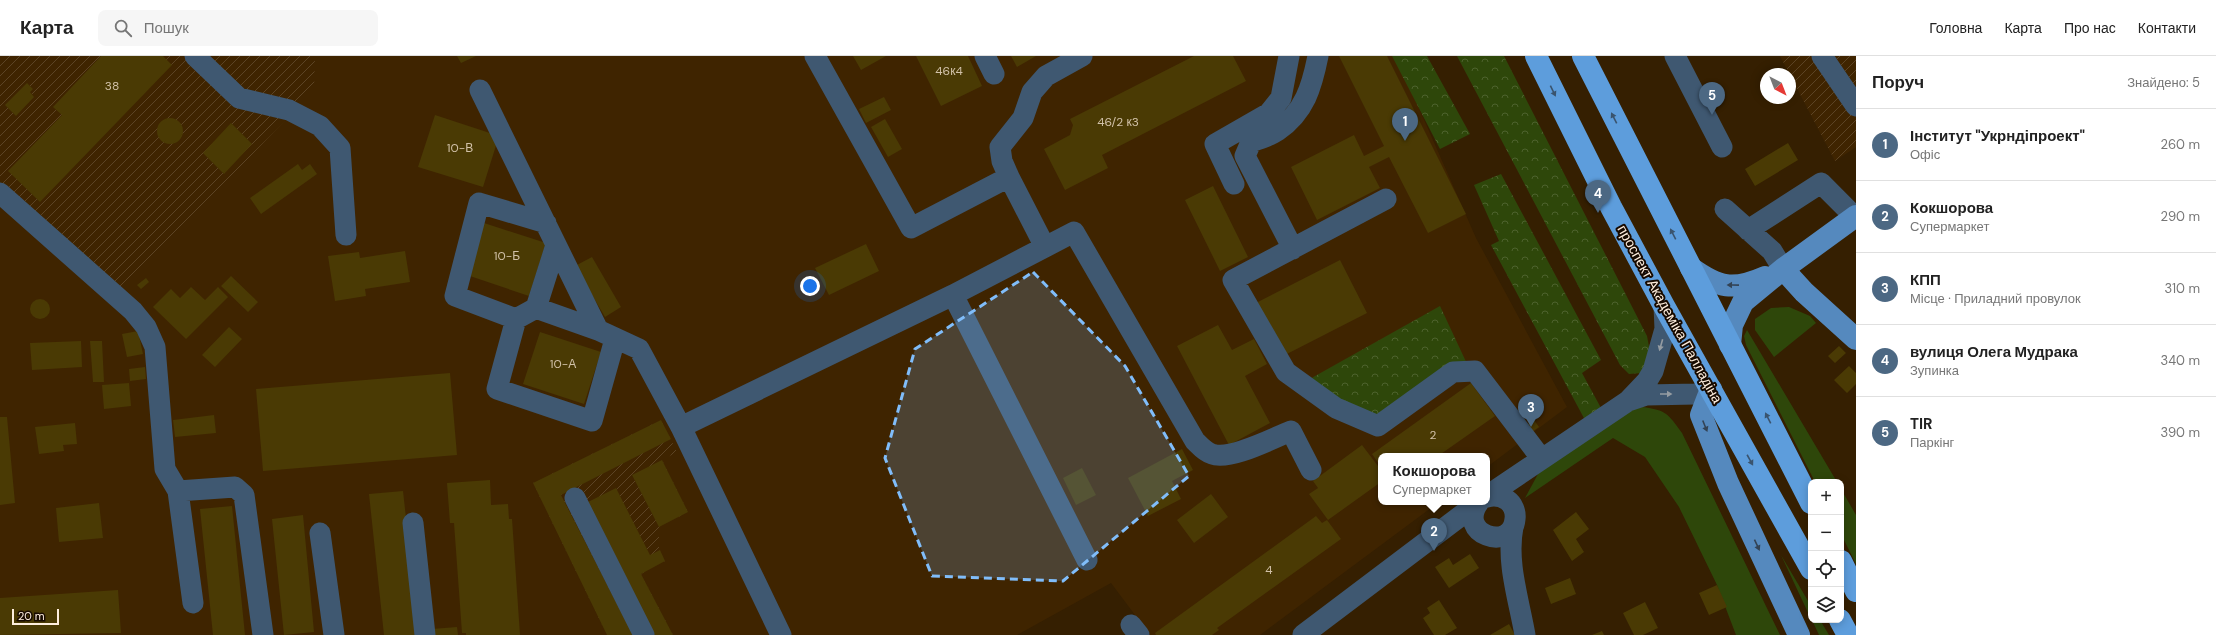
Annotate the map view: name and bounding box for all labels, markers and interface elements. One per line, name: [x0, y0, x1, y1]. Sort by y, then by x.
search box: [98, 10, 378, 46]
text: Карта: [20, 15, 74, 40]
icon: search: [112, 17, 134, 39]
text: Пошук: [144, 18, 189, 38]
text: Головна: [1929, 19, 1982, 37]
text: Карта: [2004, 19, 2042, 37]
text: Про нас: [2064, 19, 2116, 37]
text: Контакти: [2138, 19, 2196, 37]
house number: 46к4: [935, 63, 963, 79]
north arrow: [1760, 68, 1796, 104]
text: Поруч: [1872, 71, 1924, 93]
text: Знайдено: 5: [2127, 74, 2200, 91]
house number: 38: [105, 78, 119, 94]
pin: 5: [1699, 82, 1725, 115]
one-way arrow: [1550, 85, 1556, 97]
pin: 1: [1392, 108, 1418, 141]
one-way arrow: [1611, 112, 1618, 123]
house number: 46/2 к3: [1097, 114, 1139, 130]
text: Інститут "Укрндіпроект": [1910, 126, 2085, 146]
text: 1: [1883, 136, 1887, 153]
text: 260 m: [2160, 136, 2200, 153]
house number: 10-В: [447, 140, 473, 156]
text: Офіс: [1910, 146, 1940, 163]
pin: 4: [1585, 180, 1611, 213]
text: Кокшорова: [1910, 198, 1993, 218]
text: 2: [1881, 208, 1889, 225]
text: 290 m: [2161, 208, 2200, 225]
text: Супермаркет: [1910, 218, 1989, 235]
street label: проспект Академіка Палладіна: [1613, 222, 1727, 406]
one-way arrow: [1670, 228, 1676, 239]
house number: 10-Б: [494, 248, 520, 264]
text: КПП: [1910, 270, 1941, 290]
your location: [800, 276, 820, 296]
text: 3: [1881, 280, 1889, 297]
text: 310 m: [2165, 280, 2200, 297]
one-way arrow: [1726, 282, 1739, 288]
text: Місце · Приладний провулок: [1910, 290, 2081, 307]
one-way arrow: [1658, 339, 1664, 351]
text: вулиця Олега Мудрака: [1910, 342, 2078, 362]
text: 4: [1881, 352, 1889, 369]
text: 340 m: [2160, 352, 2200, 369]
house number: 10-А: [550, 356, 576, 372]
text: Зупинка: [1910, 362, 1959, 379]
one-way arrow: [1660, 391, 1673, 397]
pin: 3: [1518, 394, 1544, 427]
one-way arrow: [1765, 413, 1771, 424]
text: TIR: [1910, 414, 1933, 434]
one-way arrow: [1703, 420, 1709, 432]
text: 5: [1881, 424, 1889, 441]
text: 390 m: [2161, 424, 2200, 441]
house number: 2: [1430, 427, 1437, 443]
text: Паркінг: [1910, 434, 1954, 451]
popup: [1378, 453, 1490, 505]
one-way arrow: [1747, 454, 1754, 466]
text: Кокшорова: [1392, 461, 1476, 481]
map controls: [1808, 479, 1844, 623]
button: +: [1808, 479, 1844, 515]
text: Супермаркет: [1392, 481, 1472, 498]
button: −: [1808, 515, 1844, 551]
pin: 2: [1421, 518, 1447, 551]
one-way arrow: [1754, 539, 1760, 550]
button: locate: [1808, 551, 1844, 587]
house number: 4: [1265, 562, 1273, 578]
button: layers: [1808, 587, 1844, 623]
scale bar: [12, 607, 59, 626]
text: 20 m: [18, 609, 44, 623]

